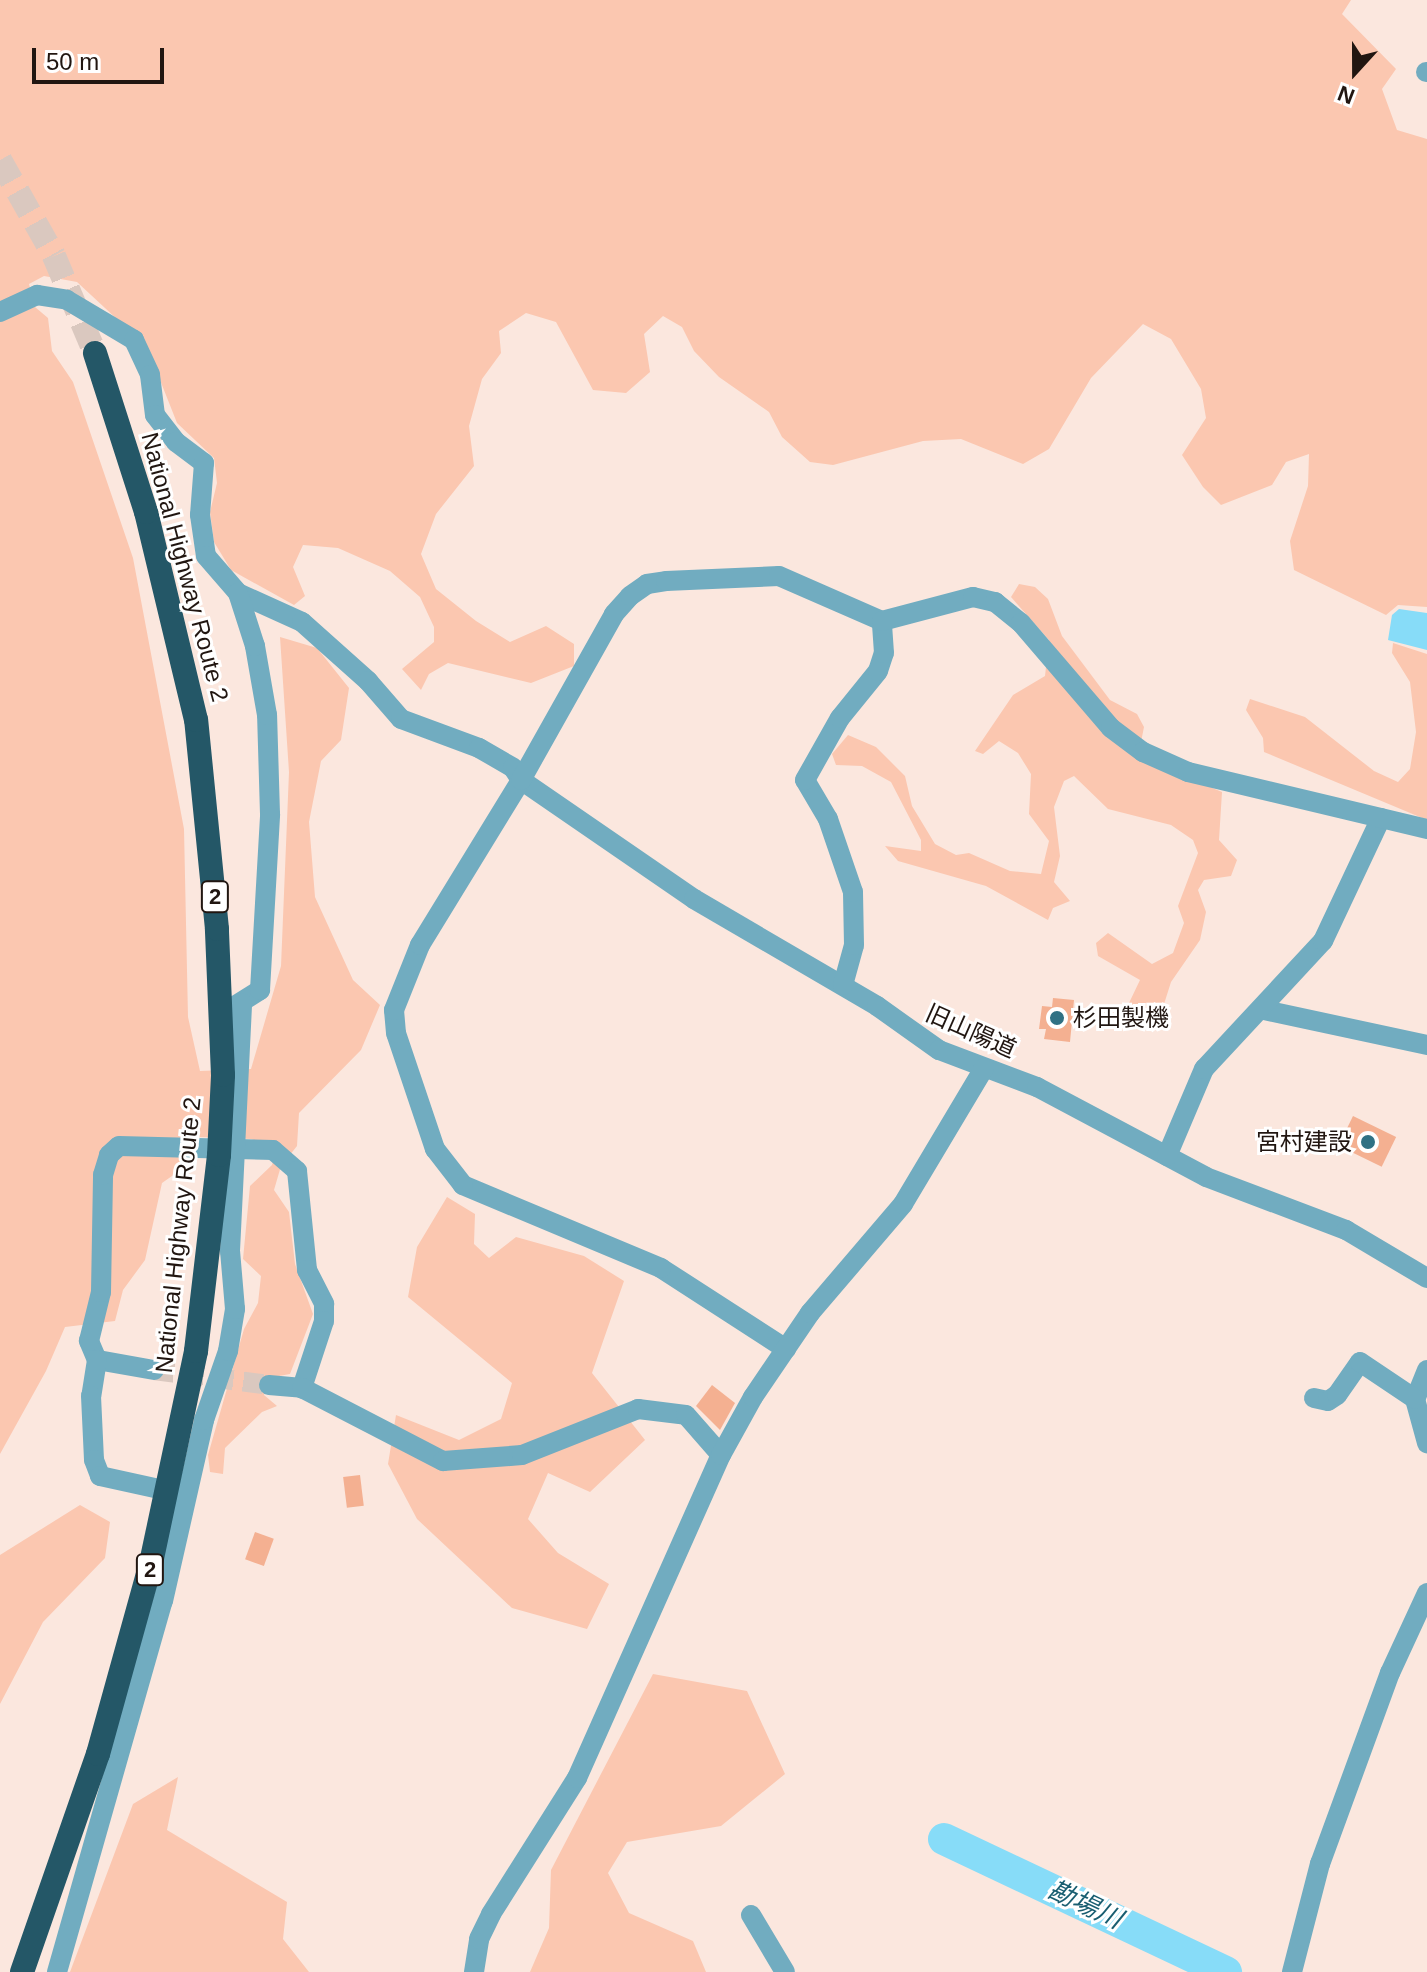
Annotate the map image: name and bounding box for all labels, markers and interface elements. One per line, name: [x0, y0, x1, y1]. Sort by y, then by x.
scale bar: [36, 32, 168, 82]
north arrow: [1315, 32, 1395, 112]
text: 50 m: [46, 48, 99, 75]
text: N: [1334, 80, 1358, 109]
street label: National Highway Route 2: [135, 429, 235, 705]
road number: 2: [199, 879, 231, 915]
street label: 旧山陽道: [921, 998, 1021, 1064]
place label: 杉田製機: [1073, 1004, 1169, 1032]
marker: 杉田製機: [1048, 1009, 1066, 1027]
street label: National Highway Route 2: [149, 1096, 207, 1374]
place label: 宮村建設: [1256, 1128, 1352, 1156]
marker: 宮村建設: [1359, 1133, 1377, 1151]
road number: 2: [134, 1552, 166, 1588]
water label: 勘場川: [1043, 1874, 1127, 1936]

